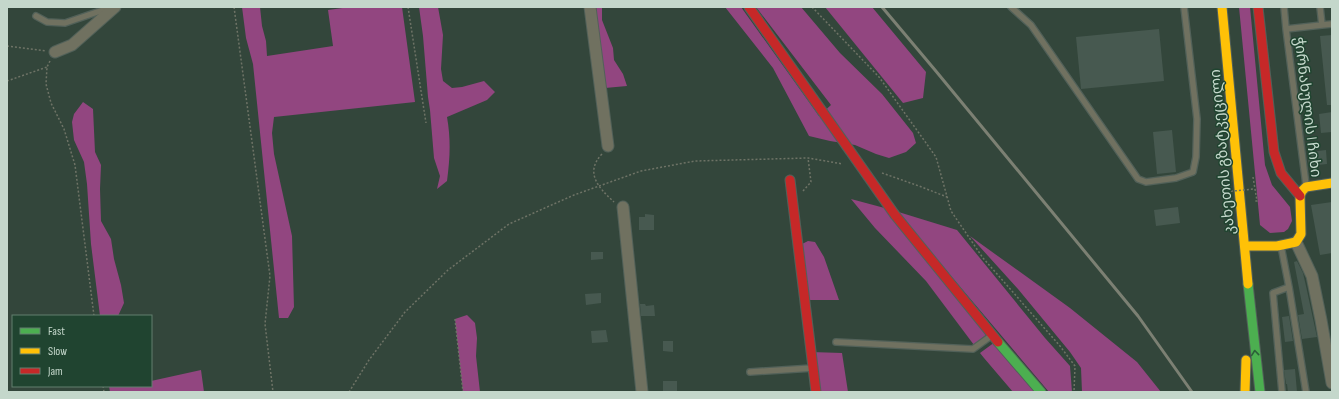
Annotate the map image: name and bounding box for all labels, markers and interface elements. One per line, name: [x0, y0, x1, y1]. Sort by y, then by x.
street label: ჭირნახულის I ჩიხი: [1289, 36, 1326, 178]
street label: კახეთის გზატკეცილი: [1206, 69, 1239, 235]
legend: [12, 315, 152, 387]
text: Fast: [48, 324, 65, 339]
text: Slow: [48, 344, 67, 359]
one-way arrow: [1251, 350, 1260, 356]
text: Jam: [47, 364, 63, 379]

